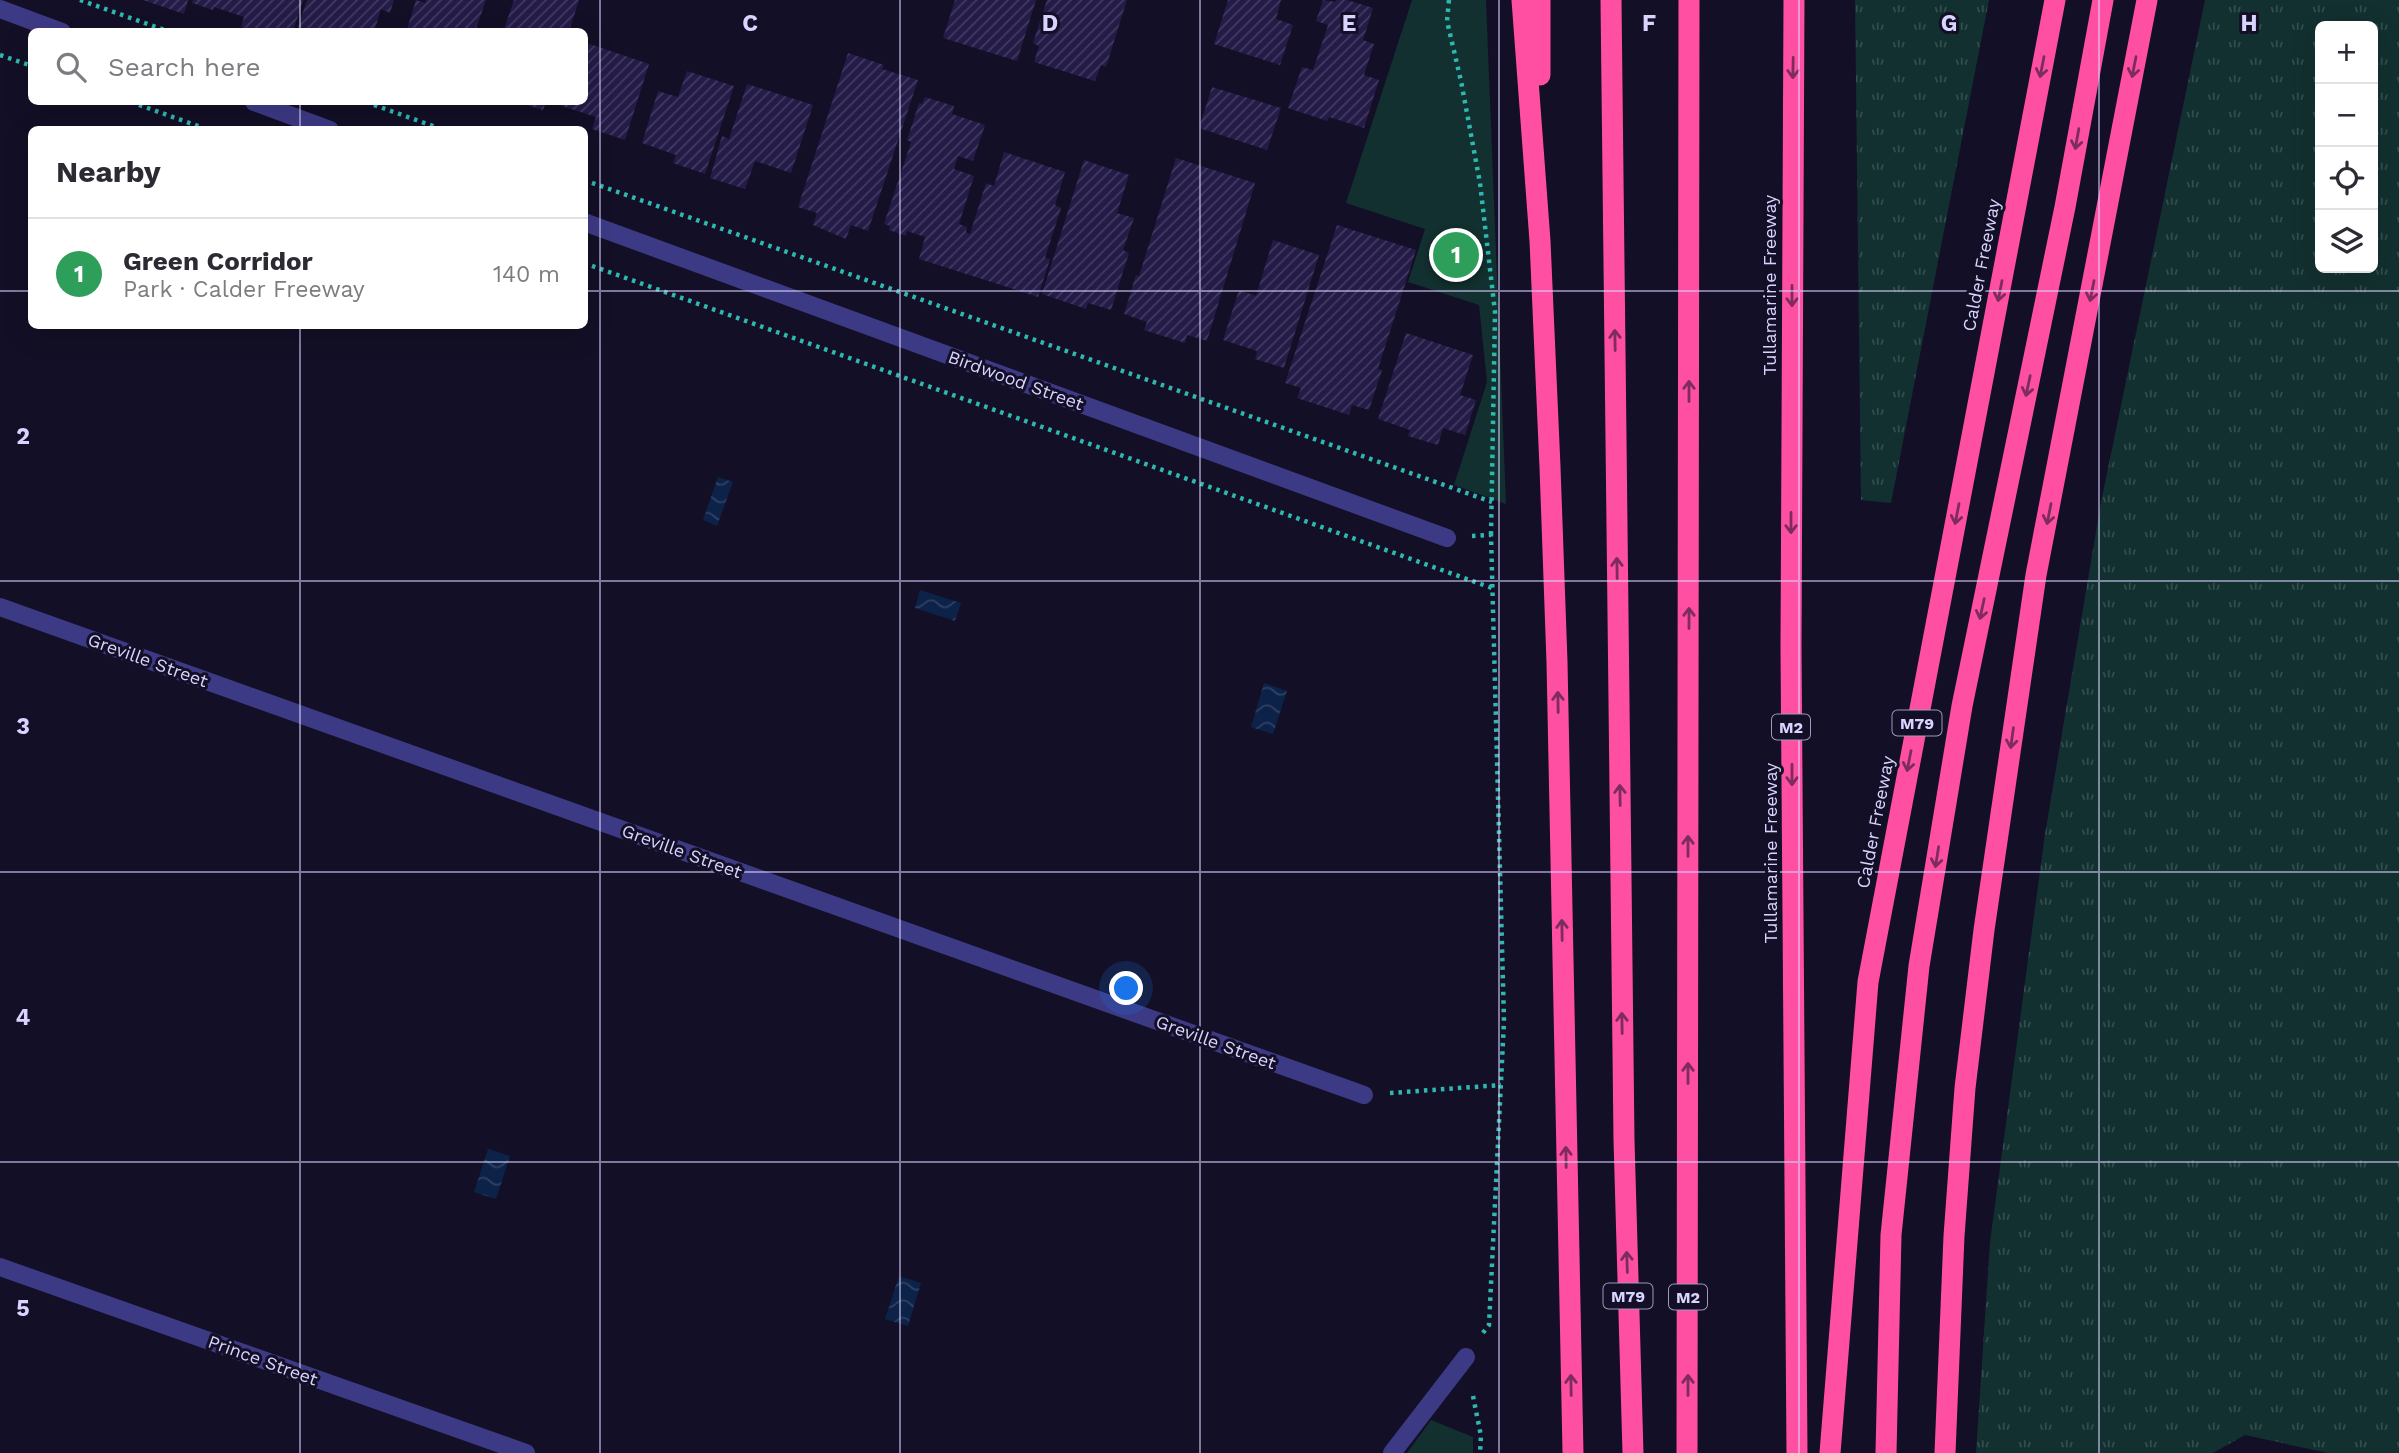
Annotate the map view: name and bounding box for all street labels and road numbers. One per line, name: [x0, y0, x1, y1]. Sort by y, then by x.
street label: Tullamarine Freeway: [1759, 194, 1780, 375]
street label: Calder Freeway: [1958, 196, 2004, 333]
street label: Birdwood Street: [945, 346, 1087, 414]
street label: Greville Street: [85, 629, 211, 692]
road number: M79: [1892, 710, 1941, 736]
road number: M2: [1772, 714, 1810, 740]
street label: Calder Freeway: [1852, 753, 1898, 890]
street label: Tullamarine Freeway: [1760, 762, 1781, 943]
street label: Greville Street: [619, 820, 745, 883]
street label: Greville Street: [1153, 1011, 1279, 1074]
road number: M79: [1604, 1284, 1652, 1308]
road number: M2: [1669, 1284, 1707, 1310]
street label: Prince Street: [205, 1330, 321, 1390]

